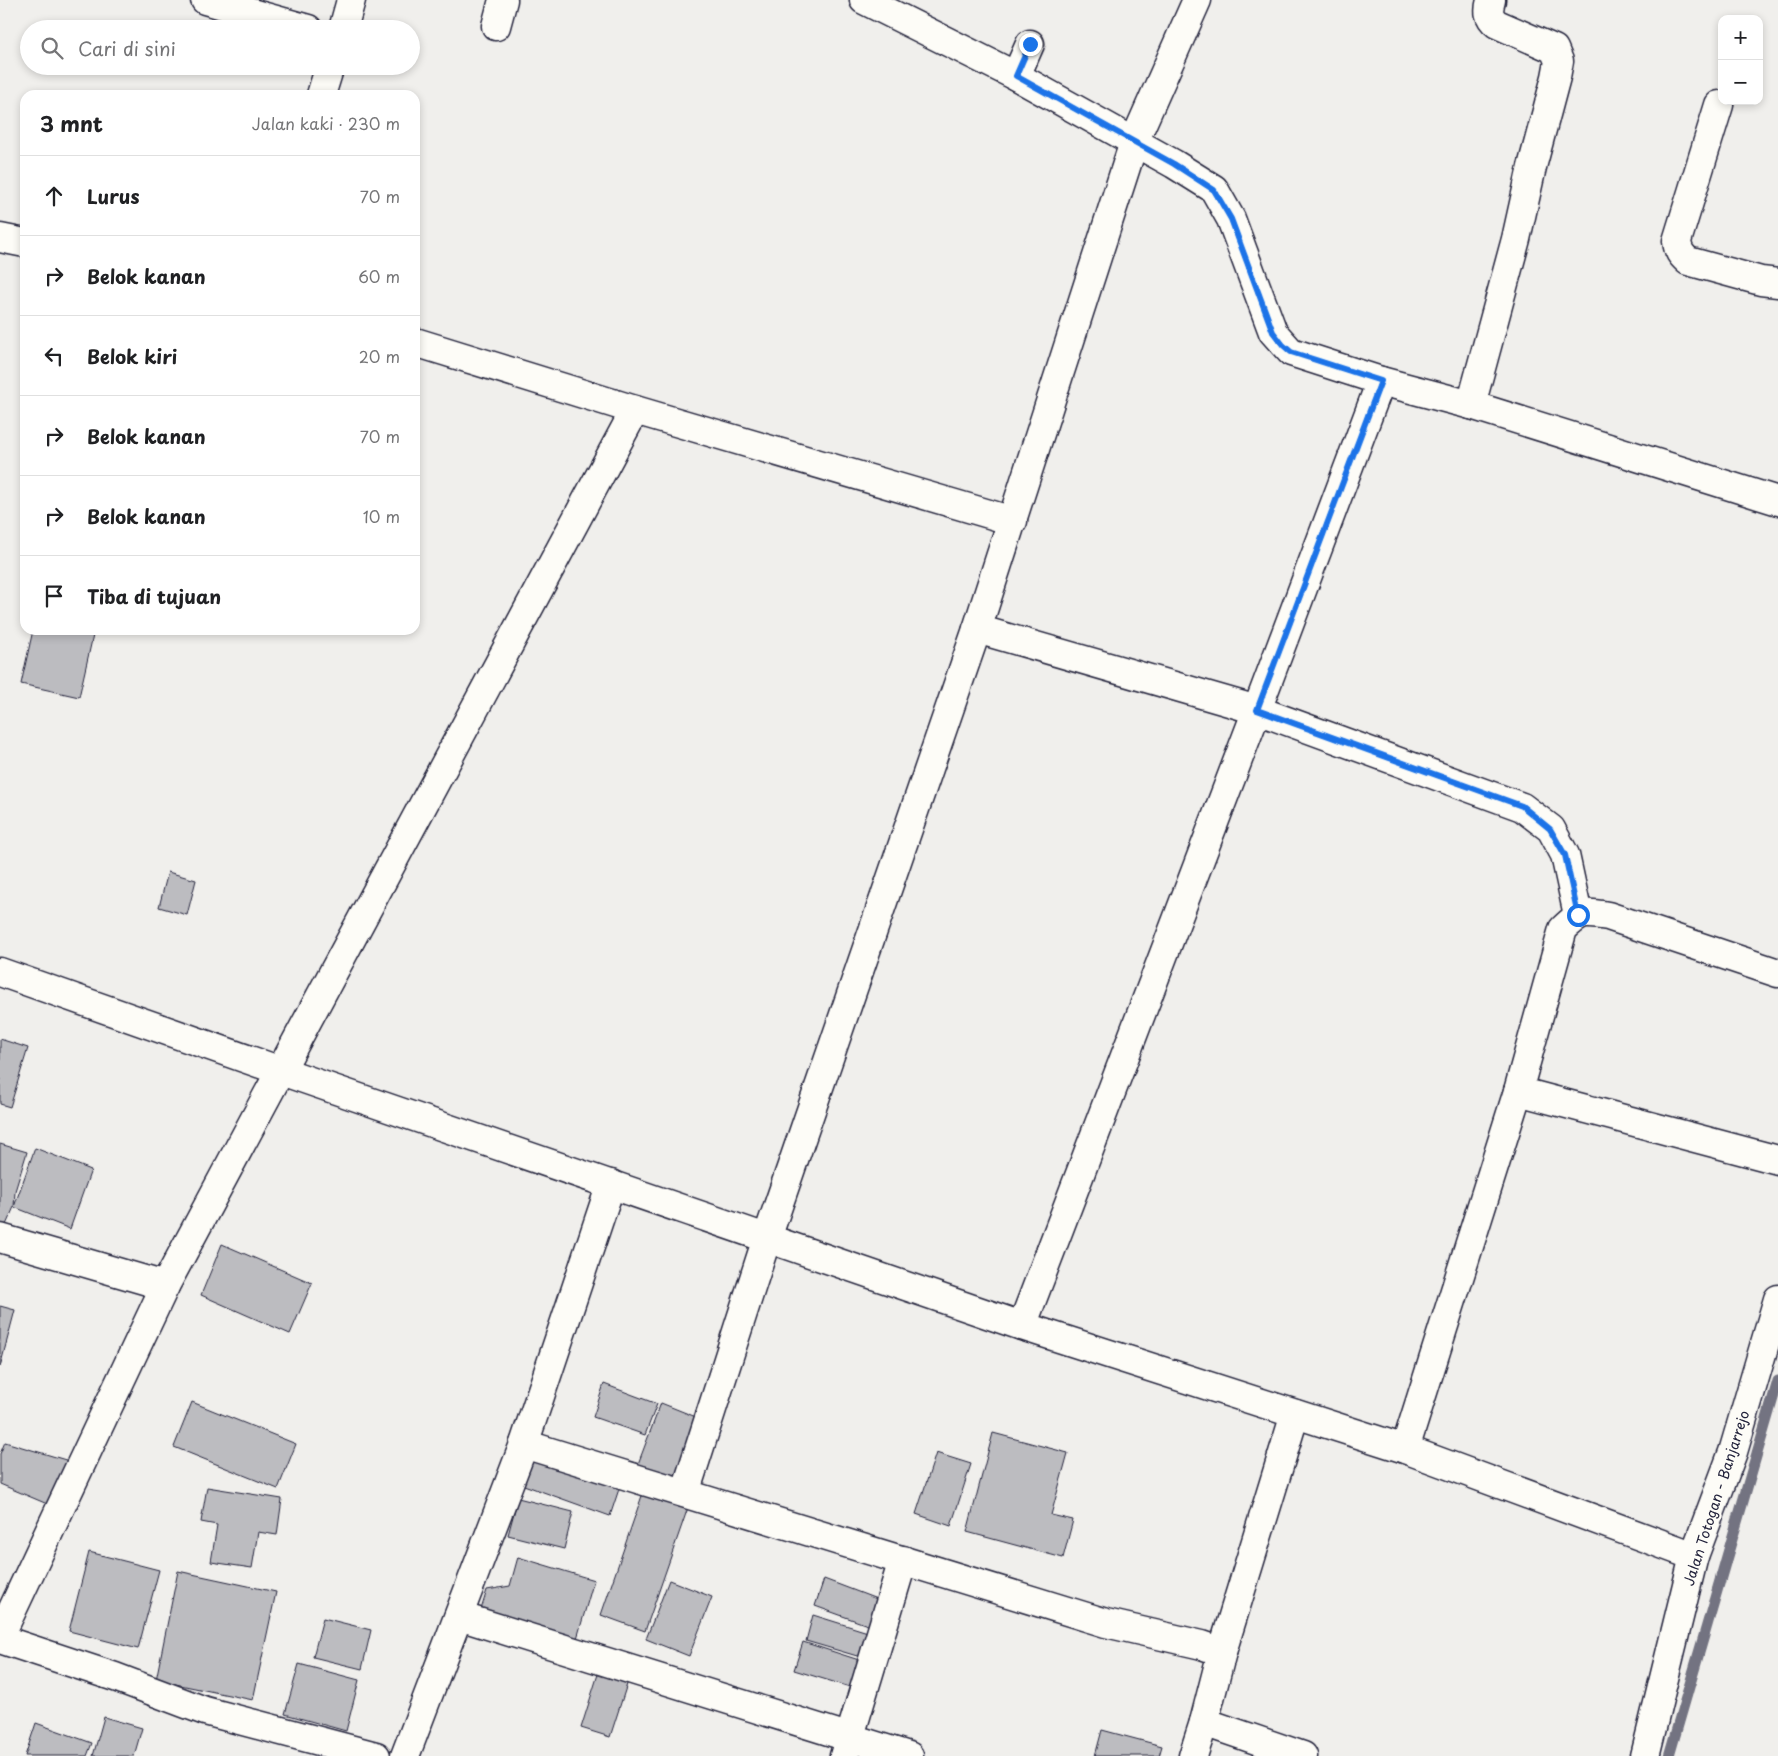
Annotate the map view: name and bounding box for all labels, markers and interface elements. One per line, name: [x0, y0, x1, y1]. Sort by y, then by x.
map controls: [1718, 15, 1763, 105]
button: +: [1718, 15, 1763, 60]
search box: [20, 20, 420, 75]
route end: [1019, 33, 1042, 56]
icon: search: [38, 34, 66, 62]
text: Cari di sini: [78, 34, 176, 62]
button: −: [1718, 60, 1763, 105]
text: 3 mnt: [40, 107, 103, 139]
text: Jalan kaki · 230 m: [252, 111, 400, 135]
icon: ahead: [40, 182, 68, 210]
text: Lurus: [87, 182, 140, 210]
text: 70 m: [360, 184, 400, 208]
icon: right: [40, 262, 68, 290]
text: Belok kanan: [87, 262, 206, 290]
text: 60 m: [358, 264, 400, 288]
icon: left: [40, 342, 68, 370]
text: Belok kiri: [87, 342, 177, 370]
text: 20 m: [359, 344, 400, 368]
icon: right: [40, 422, 68, 450]
text: Belok kanan: [87, 422, 206, 450]
text: 70 m: [360, 424, 400, 448]
icon: right: [40, 502, 68, 530]
text: Belok kanan: [87, 502, 206, 530]
text: 10 m: [363, 504, 400, 528]
icon: arrive: [40, 582, 68, 610]
text: Tiba di tujuan: [87, 582, 221, 610]
route start: [1567, 904, 1590, 927]
street label: Jalan Totogan - Banjarrejo: [1678, 1407, 1754, 1588]

